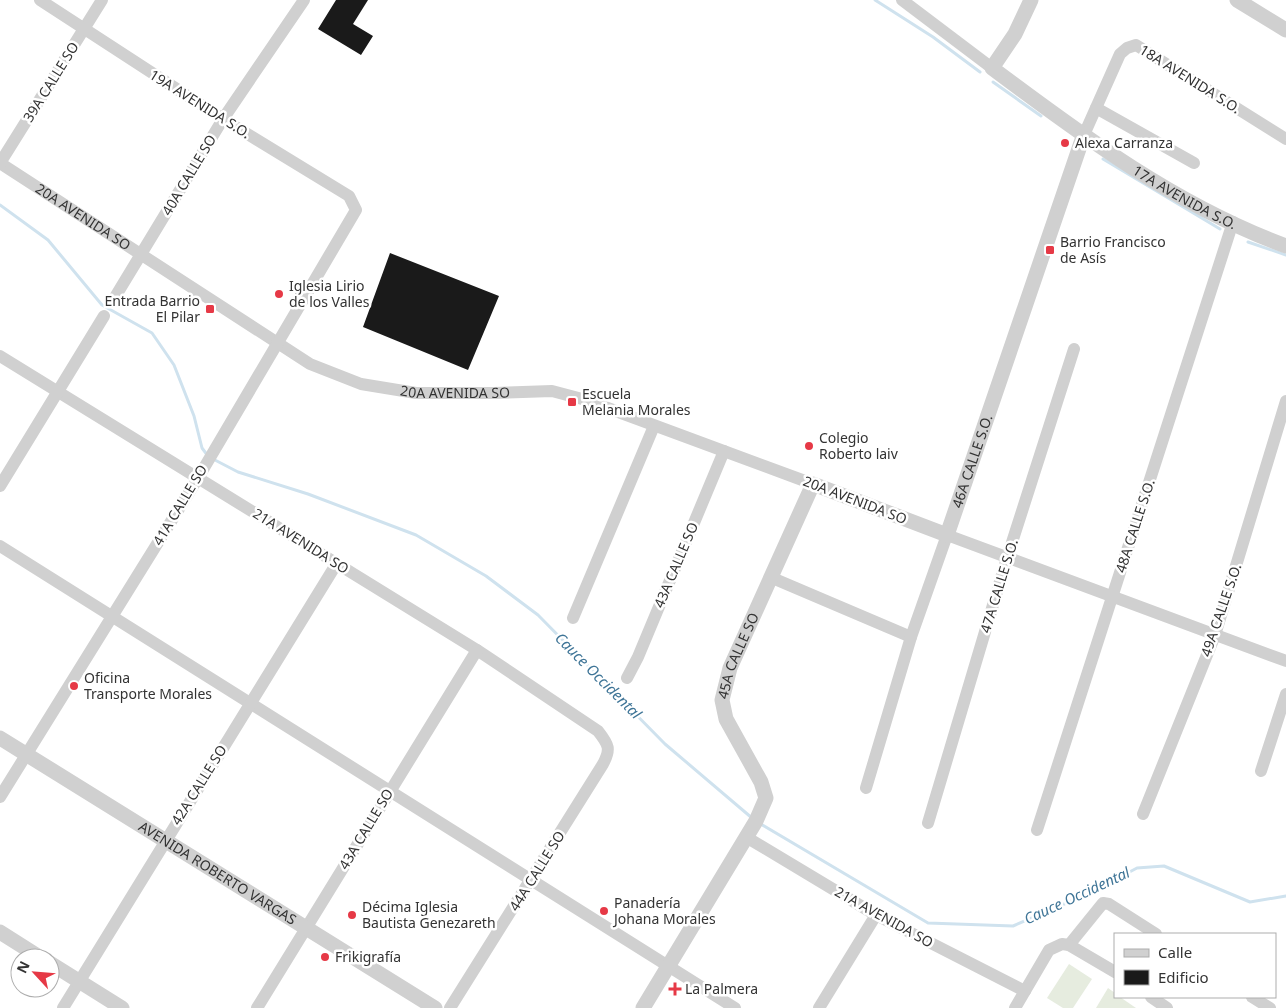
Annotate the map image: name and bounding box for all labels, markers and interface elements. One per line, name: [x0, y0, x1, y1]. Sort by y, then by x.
street label: 39A CALLE SO: [18, 38, 83, 125]
street label: 18A AVENIDA S.O.: [1136, 40, 1244, 117]
street label: 19A AVENIDA S.O.: [146, 65, 254, 142]
street label: 40A CALLE SO: [157, 131, 220, 219]
place label: Alexa Carranza: [1075, 133, 1173, 152]
marker: Alexa Carranza: [1059, 137, 1071, 149]
street label: 17A AVENIDA S.O.: [1129, 160, 1240, 233]
street label: 20A AVENIDA SO: [32, 179, 135, 254]
place label: Barrio Francisco de Asís: [1060, 232, 1166, 267]
marker: Barrio Francisco de Asís: [1044, 244, 1056, 256]
place label: Iglesia Lirio de los Valles: [289, 276, 370, 311]
marker: Iglesia Lirio de los Valles: [273, 288, 285, 300]
place label: Entrada Barrio El Pilar: [104, 291, 200, 326]
marker: Entrada Barrio El Pilar: [204, 303, 216, 315]
street label: 20A AVENIDA SO: [399, 381, 510, 402]
place label: Escuela Melania Morales: [582, 384, 691, 419]
marker: Escuela Melania Morales: [566, 396, 578, 408]
street label: 46A CALLE S.O.: [947, 412, 996, 510]
place label: Colegio Roberto laiv: [819, 428, 899, 463]
marker: Colegio Roberto laiv: [803, 440, 815, 452]
street label: 41A CALLE SO: [148, 461, 211, 549]
street label: 20A AVENIDA SO: [801, 471, 910, 528]
street label: 48A CALLE S.O.: [1110, 477, 1159, 575]
street label: 21A AVENIDA SO: [250, 503, 353, 578]
street label: 43A CALLE SO: [649, 519, 702, 610]
street label: 47A CALLE S.O.: [975, 537, 1022, 635]
street label: 49A CALLE S.O.: [1196, 561, 1245, 659]
street label: 45A CALLE SO: [713, 609, 763, 701]
water label: Cauce Occidental: [551, 628, 647, 724]
place label: Oficina Transporte Morales: [84, 668, 212, 703]
marker: Oficina Transporte Morales: [68, 680, 80, 692]
street label: 42A CALLE SO: [166, 741, 231, 828]
street label: 43A CALLE SO: [334, 785, 397, 873]
street label: AVENIDA ROBERTO VARGAS: [135, 816, 300, 929]
street label: 44A CALLE SO: [504, 827, 569, 914]
water label: Cauce Occidental: [1020, 861, 1134, 928]
street label: 21A AVENIDA SO: [832, 882, 937, 951]
place label: Panadería Johana Morales: [612, 893, 716, 928]
place label: Décima Iglesia Bautista Genezareth: [362, 897, 496, 932]
marker: Panadería Johana Morales: [598, 905, 610, 917]
marker: Décima Iglesia Bautista Genezareth: [346, 909, 358, 921]
legend: [1114, 933, 1276, 998]
text: Calle: [1158, 942, 1192, 962]
place label: Frikigrafía: [335, 947, 401, 966]
north arrow: [10, 948, 60, 998]
marker: Frikigrafía: [319, 951, 331, 963]
text: N: [12, 958, 34, 976]
text: Edificio: [1158, 967, 1209, 987]
place label: La Palmera: [685, 979, 758, 998]
marker: La Palmera: [669, 983, 681, 995]

